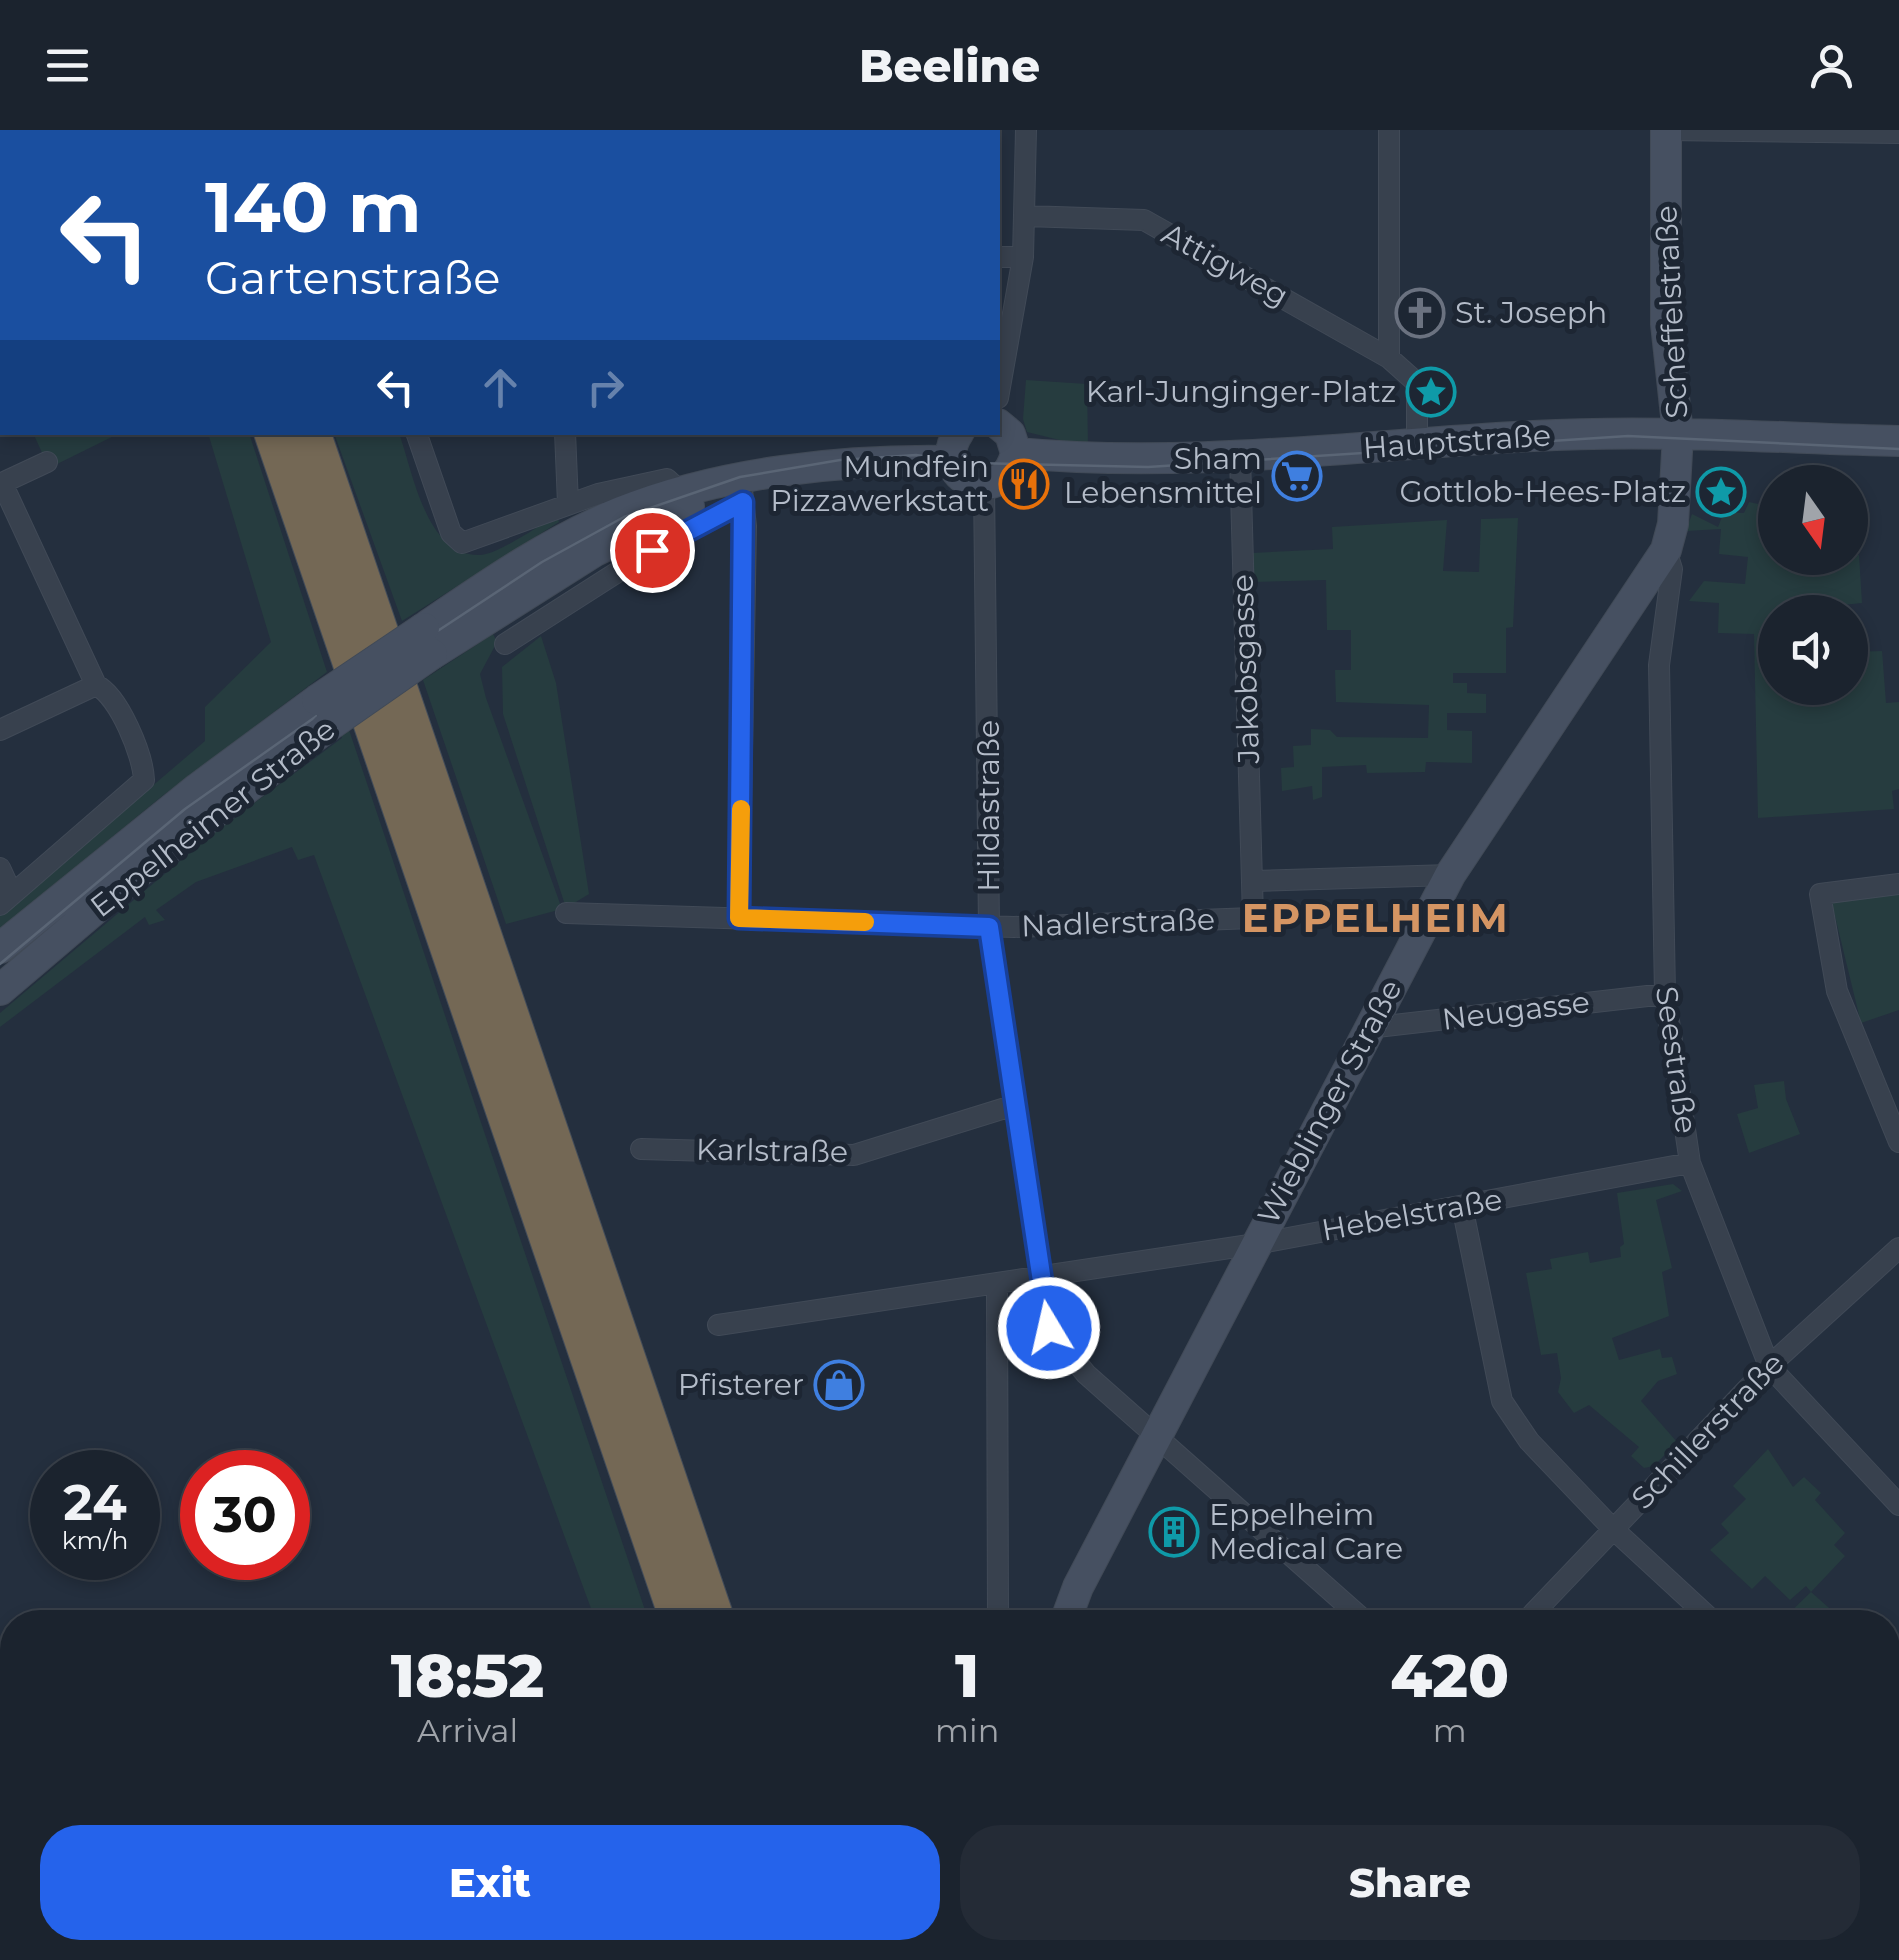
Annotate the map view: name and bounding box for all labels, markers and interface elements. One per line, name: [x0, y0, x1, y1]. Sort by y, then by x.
icon: menu: [40, 38, 95, 93]
text: Beeline: [859, 38, 1040, 93]
icon: person: [1804, 38, 1859, 93]
text: 140 m: [205, 164, 421, 250]
icon: left: [40, 170, 170, 300]
street label: Scheffelstraße: [1647, 205, 1696, 420]
street label: Attigweg: [1156, 215, 1295, 314]
text: Gartenstraße: [205, 250, 500, 305]
church icon: St. Joseph: [1394, 287, 1446, 339]
place label: St. Joseph: [1455, 294, 1607, 331]
icon: left: [368, 360, 423, 415]
icon: ahead: [473, 360, 528, 415]
icon: right: [578, 360, 633, 415]
place icon: Karl-Junginger-Platz: [1405, 366, 1457, 418]
place label: Karl-Junginger-Platz: [1086, 373, 1396, 410]
street label: Hauptstraße: [1362, 416, 1552, 467]
place label: Sham Lebensmittel: [1064, 440, 1262, 511]
place label: Mundfein Pizzawerkstatt: [770, 448, 989, 519]
supermarket icon: Sham Lebensmittel: [1271, 450, 1323, 502]
restaurant icon: Mundfein Pizzawerkstatt: [998, 458, 1050, 510]
north arrow: [1758, 465, 1868, 575]
map controls: [1758, 465, 1868, 705]
place icon: Gottlob-Hees-Platz: [1695, 466, 1747, 518]
place label: Gottlob-Hees-Platz: [1400, 473, 1686, 510]
pin: [610, 508, 695, 593]
icon: arrive: [625, 523, 680, 578]
street label: Jakobsgasse: [1224, 574, 1267, 765]
button: sound: [1758, 595, 1868, 705]
street label: Eppelheimer Straße: [83, 711, 343, 925]
street label: Hildastraße: [970, 720, 1007, 892]
district label: EPPELHEIM: [1242, 893, 1510, 942]
street label: Nadlerstraße: [1020, 901, 1216, 944]
street label: Wieblinger Straße: [1249, 973, 1410, 1230]
street label: Neugasse: [1440, 983, 1592, 1038]
street label: Seestraße: [1648, 984, 1705, 1136]
street label: Karlstraße: [696, 1131, 848, 1170]
street label: Hebelstraße: [1319, 1180, 1505, 1249]
position arrow: [997, 1276, 1101, 1380]
street label: Schillerstraße: [1624, 1345, 1792, 1517]
shop icon: Pfisterer: [813, 1359, 865, 1411]
place label: Pfisterer: [678, 1366, 804, 1403]
speed limit sign: 30: [180, 1450, 310, 1580]
text: 24: [63, 1472, 127, 1533]
place label: Eppelheim Medical Care: [1209, 1496, 1403, 1567]
building icon: Eppelheim Medical Care: [1148, 1506, 1200, 1558]
text: km/h: [62, 1525, 128, 1555]
text: 18:52: [391, 1639, 544, 1712]
text: 1: [955, 1639, 979, 1712]
text: 420: [1390, 1639, 1509, 1712]
text: Arrival: [417, 1711, 518, 1750]
text: min: [935, 1711, 999, 1750]
text: m: [1433, 1711, 1467, 1750]
button: Exit: [40, 1825, 940, 1940]
button: Share: [960, 1825, 1860, 1940]

